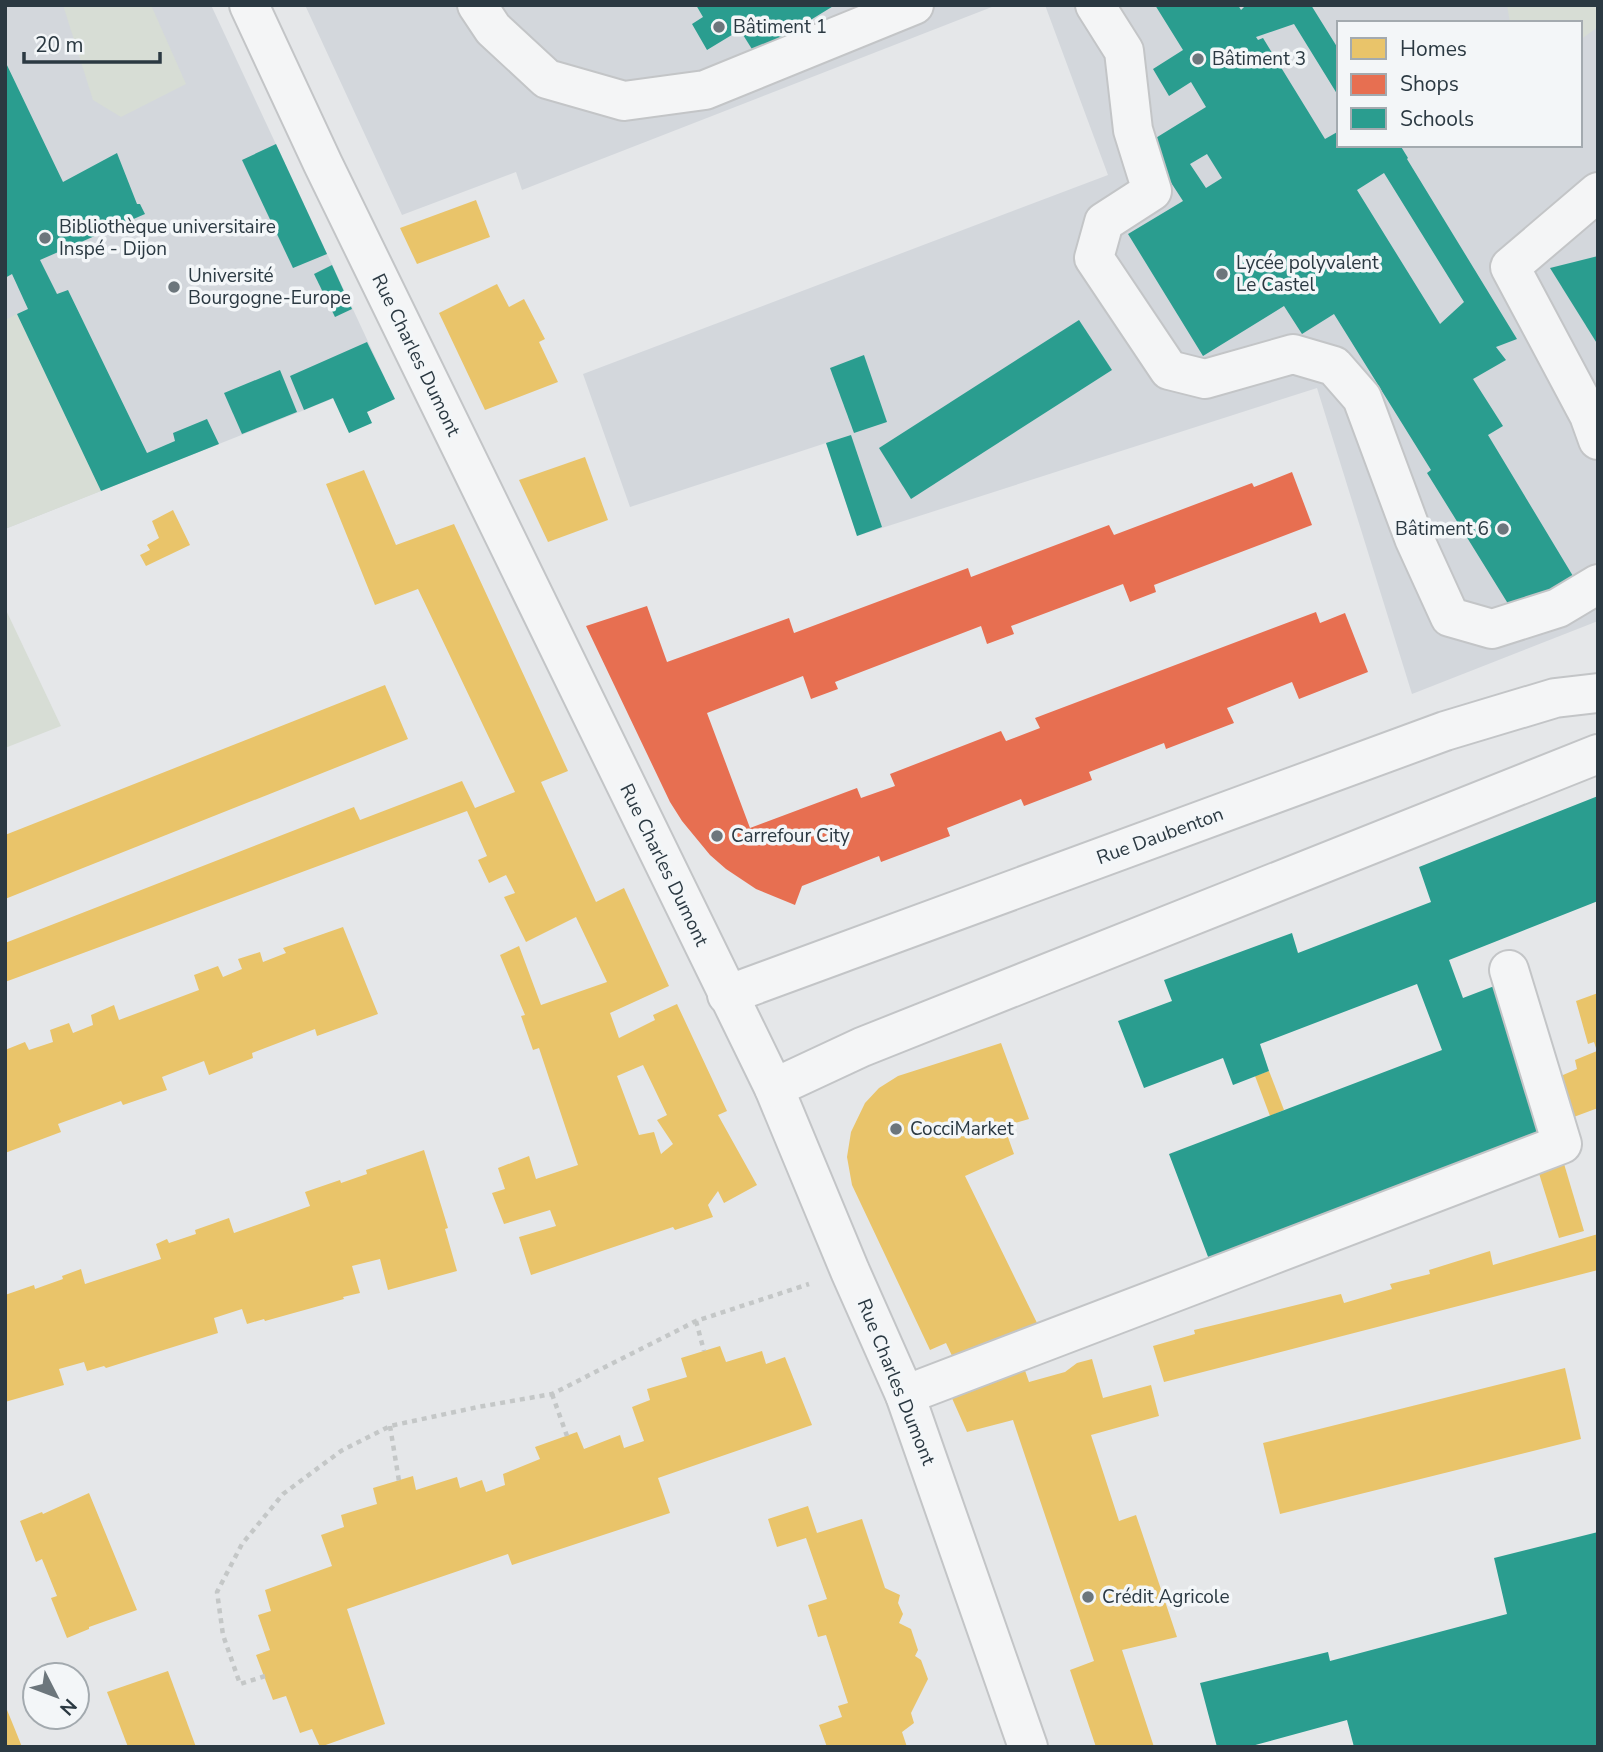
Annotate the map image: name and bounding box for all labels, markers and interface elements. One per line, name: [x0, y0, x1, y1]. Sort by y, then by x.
place label: Bâtiment 1: [733, 14, 827, 40]
marker: Bâtiment 1: [711, 19, 727, 35]
scale bar: [24, 21, 161, 65]
legend: [1337, 21, 1582, 147]
text: 20 m: [35, 31, 84, 59]
text: Homes: [1400, 35, 1467, 63]
place label: Bâtiment 3: [1212, 46, 1306, 72]
marker: Bâtiment 3: [1190, 51, 1206, 67]
text: Shops: [1400, 70, 1459, 98]
text: Schools: [1400, 105, 1474, 133]
place label: Bibliothèque universitaire Inspé - Dijon: [59, 214, 276, 262]
marker: Bibliothèque universitaire Inspé - Dijon: [37, 230, 53, 246]
place label: Lycée polyvalent Le Castel: [1236, 250, 1379, 298]
place label: Université Bourgogne-Europe: [188, 263, 351, 311]
marker: Lycée polyvalent Le Castel: [1214, 266, 1230, 282]
street label: Rue Charles Dumont: [365, 270, 467, 441]
marker: Université Bourgogne-Europe: [166, 279, 182, 295]
place label: Bâtiment 6: [1395, 516, 1489, 542]
marker: Bâtiment 6: [1495, 521, 1511, 537]
street label: Rue Charles Dumont: [613, 780, 715, 951]
street label: Rue Daubenton: [1093, 801, 1227, 871]
place label: Carrefour City: [731, 823, 850, 849]
marker: Carrefour City: [709, 828, 725, 844]
place label: CocciMarket: [910, 1116, 1014, 1142]
marker: CocciMarket: [888, 1121, 904, 1137]
street label: Rue Charles Dumont: [851, 1295, 941, 1469]
place label: Crédit Agricole: [1102, 1584, 1230, 1610]
marker: Crédit Agricole: [1080, 1589, 1096, 1605]
north arrow: [21, 1661, 91, 1731]
text: N: [53, 1693, 82, 1721]

